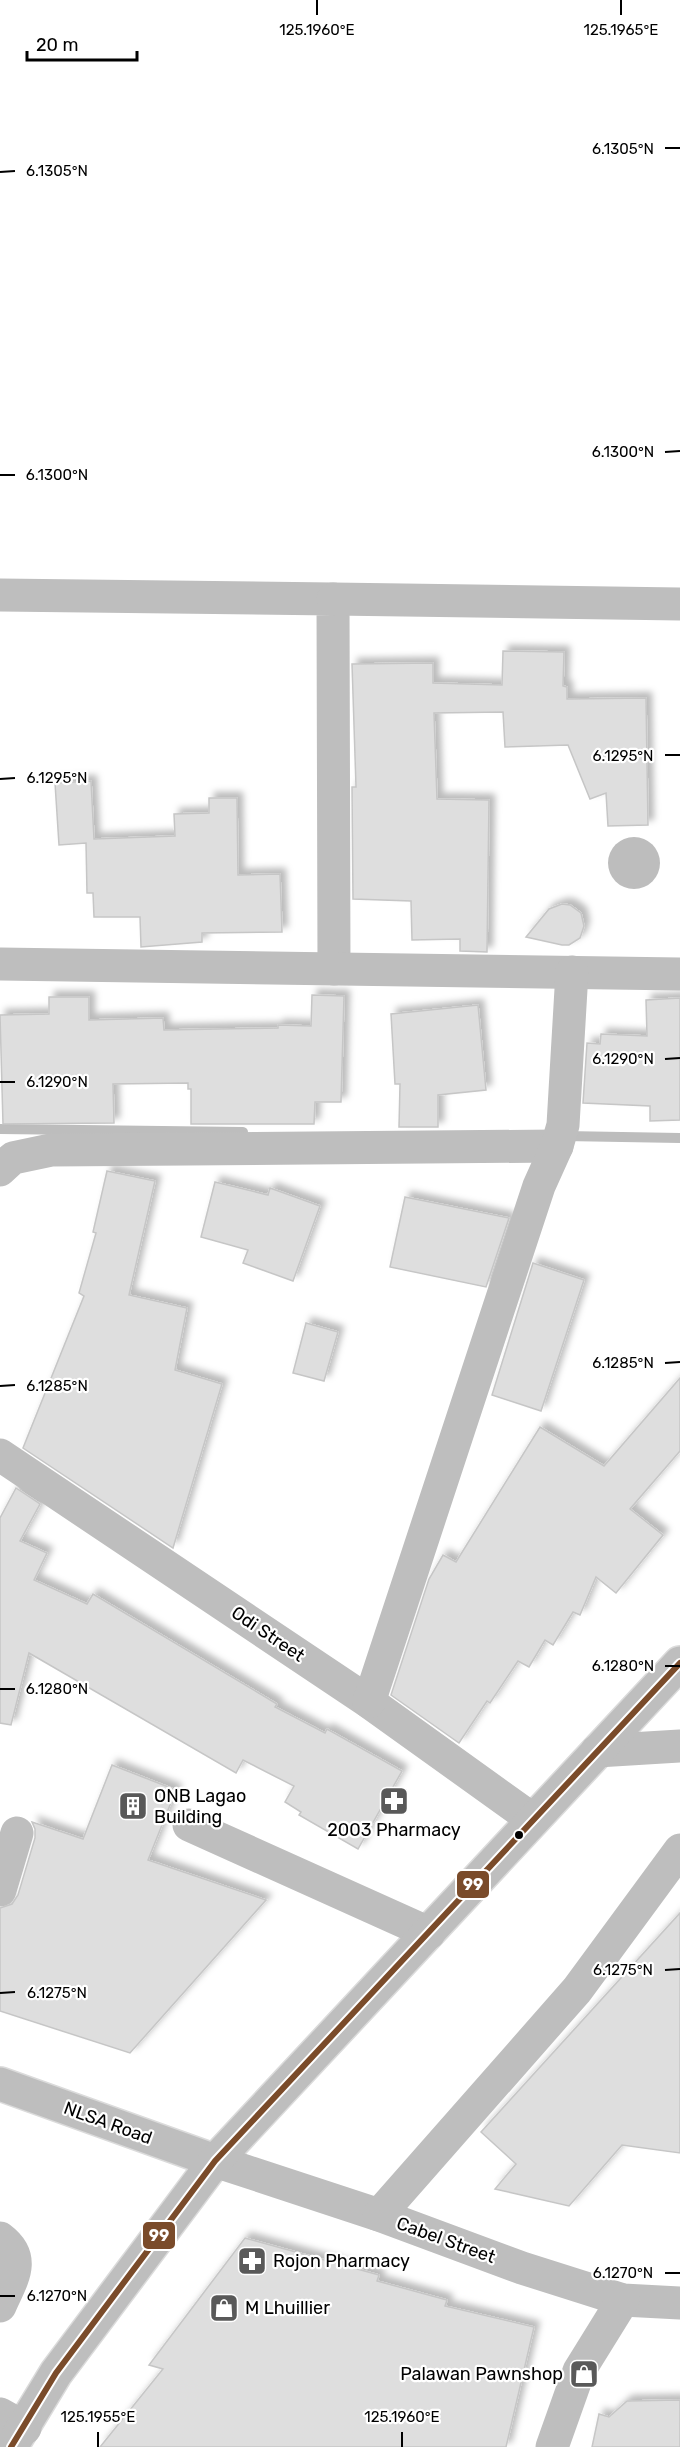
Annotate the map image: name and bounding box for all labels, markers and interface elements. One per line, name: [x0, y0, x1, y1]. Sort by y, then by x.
text: 125.1960°E: [279, 21, 355, 39]
text: 125.1965°E: [584, 21, 658, 39]
scale bar: [27, 24, 136, 62]
text: 20 m: [36, 34, 78, 56]
text: 6.1305°N: [592, 140, 654, 158]
text: 6.1305°N: [26, 162, 88, 180]
text: 6.1300°N: [592, 443, 654, 461]
text: 6.1300°N: [26, 466, 88, 484]
text: 6.1295°N: [592, 747, 654, 765]
text: 6.1295°N: [26, 769, 88, 787]
text: 6.1290°N: [592, 1050, 654, 1068]
text: 6.1290°N: [26, 1073, 88, 1091]
text: 6.1285°N: [592, 1354, 654, 1372]
text: 6.1285°N: [26, 1377, 88, 1395]
street label: Odi Street: [227, 1601, 309, 1667]
text: 6.1280°N: [592, 1657, 654, 1675]
text: 6.1280°N: [26, 1680, 88, 1698]
place label: ONB Lagao Building: [154, 1785, 246, 1828]
pharmacy icon: 2003 Pharmacy: [378, 1785, 410, 1817]
building icon: ONB Lagao Building: [117, 1790, 149, 1822]
place label: 2003 Pharmacy: [327, 1819, 461, 1841]
unlabelled marker: [513, 1829, 525, 1841]
line badge: 99: [456, 1870, 490, 1899]
text: 99: [463, 1875, 483, 1894]
text: 6.1275°N: [593, 1961, 653, 1979]
text: 6.1275°N: [27, 1984, 87, 2002]
street label: NLSA Road: [61, 2097, 155, 2149]
street label: Cabel Street: [394, 2212, 498, 2268]
line badge: 99: [142, 2221, 176, 2250]
text: 99: [149, 2226, 169, 2245]
pharmacy icon: Rojon Pharmacy: [236, 2245, 268, 2277]
place label: Rojon Pharmacy: [273, 2250, 410, 2272]
text: 6.1270°N: [593, 2264, 653, 2282]
text: 6.1270°N: [27, 2287, 87, 2305]
shop icon: M Lhuillier: [208, 2292, 240, 2324]
place label: M Lhuillier: [245, 2297, 330, 2319]
shop icon: Palawan Pawnshop: [568, 2358, 600, 2390]
place label: Palawan Pawnshop: [400, 2363, 563, 2385]
text: 125.1955°E: [61, 2408, 135, 2426]
text: 125.1960°E: [364, 2408, 440, 2426]

